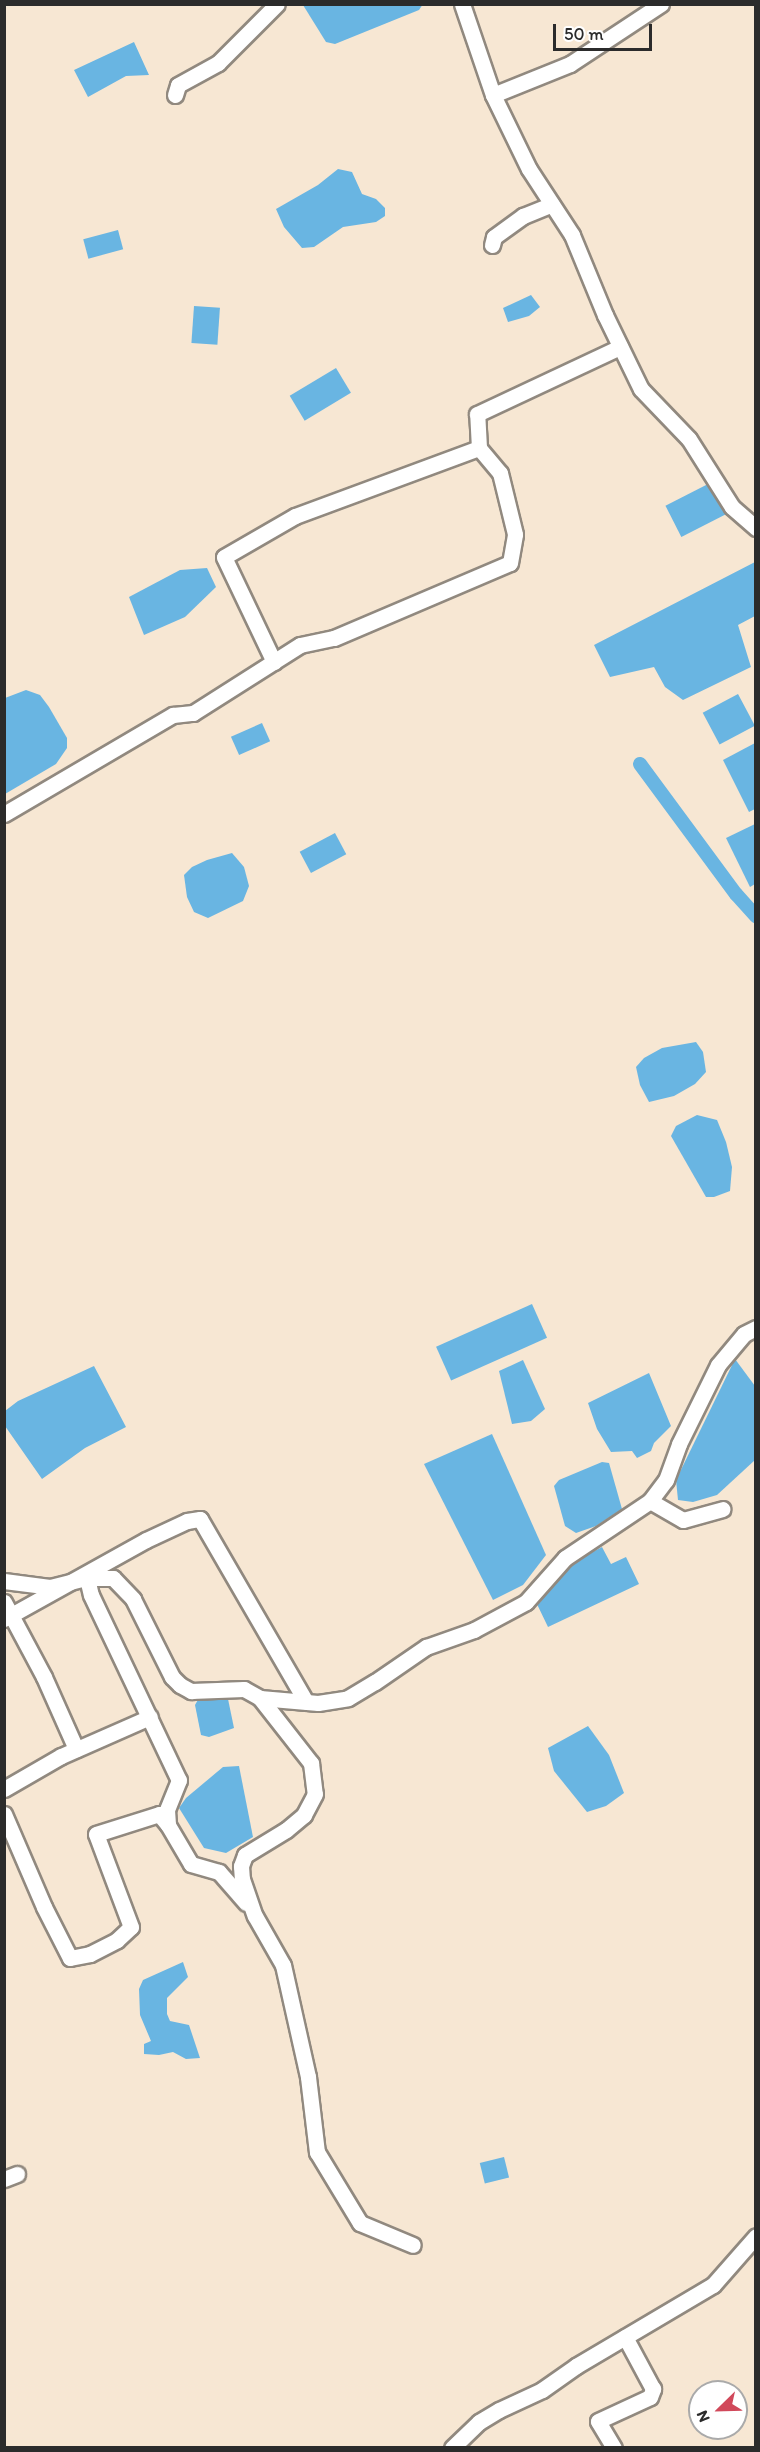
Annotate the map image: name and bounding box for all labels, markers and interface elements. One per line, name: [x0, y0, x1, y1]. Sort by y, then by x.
scale bar: [556, 12, 655, 50]
text: 50 m: [564, 23, 604, 45]
north arrow: [688, 2380, 748, 2440]
text: N: [692, 2408, 714, 2425]

